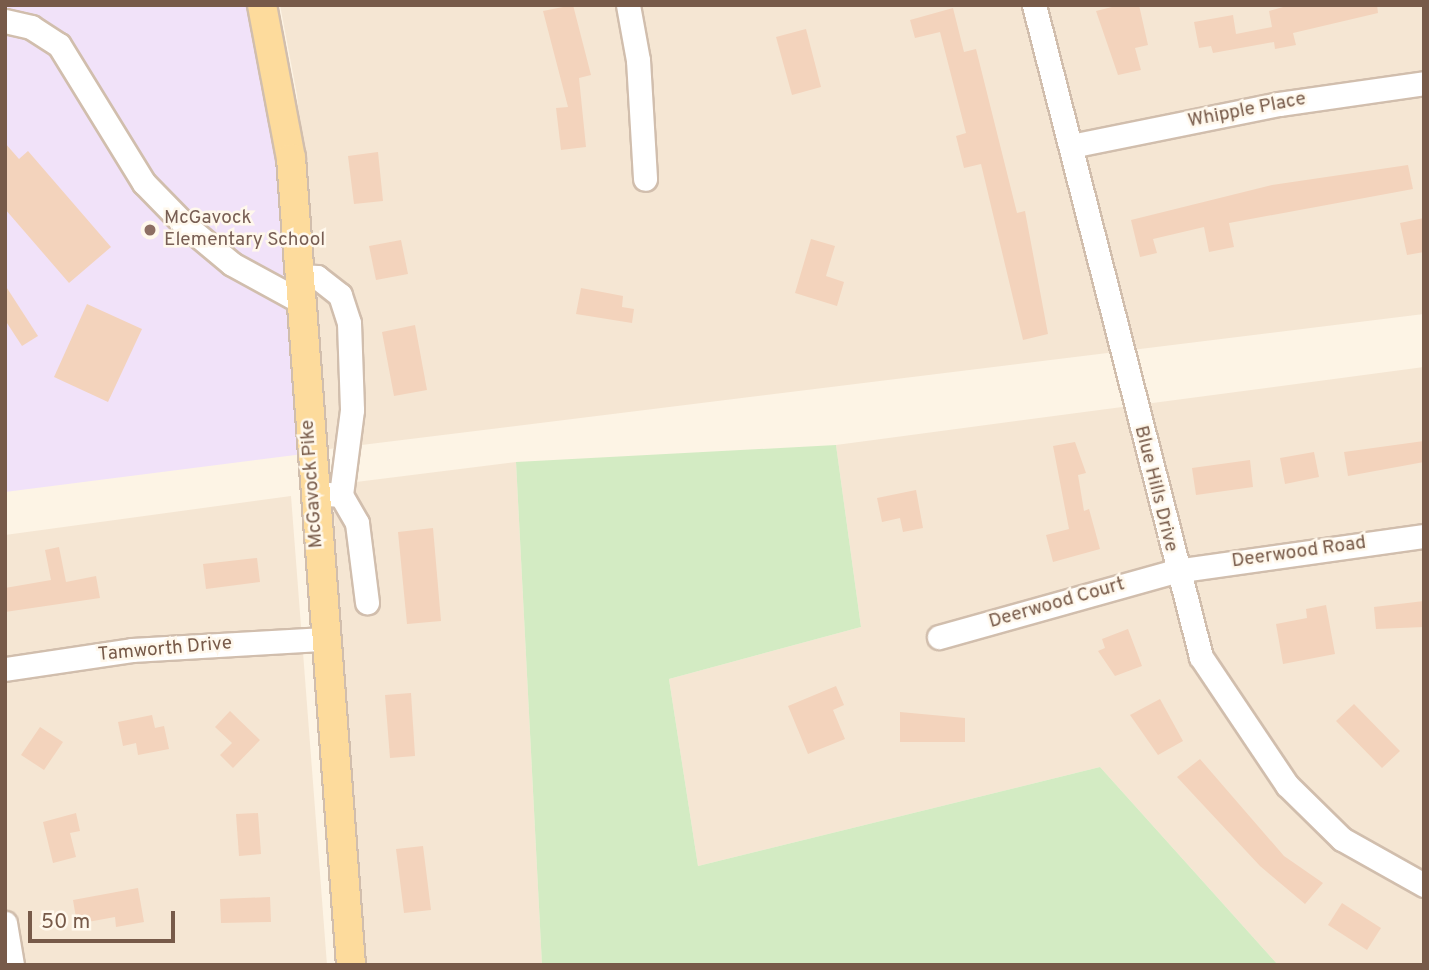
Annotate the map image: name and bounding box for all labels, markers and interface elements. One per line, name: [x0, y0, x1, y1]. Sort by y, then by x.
street label: Whipple Place: [1186, 88, 1308, 134]
place label: McGavock Elementary School: [164, 208, 325, 252]
marker: McGavock Elementary School: [142, 222, 158, 238]
street label: McGavock Pike: [297, 419, 329, 549]
street label: Blue Hills Drive: [1128, 424, 1182, 554]
street label: Deerwood Road: [1230, 532, 1368, 574]
street label: Deerwood Court: [986, 574, 1128, 634]
street label: Tamworth Drive: [97, 633, 233, 667]
scale bar: [32, 897, 178, 941]
text: 50 m: [41, 909, 90, 936]

